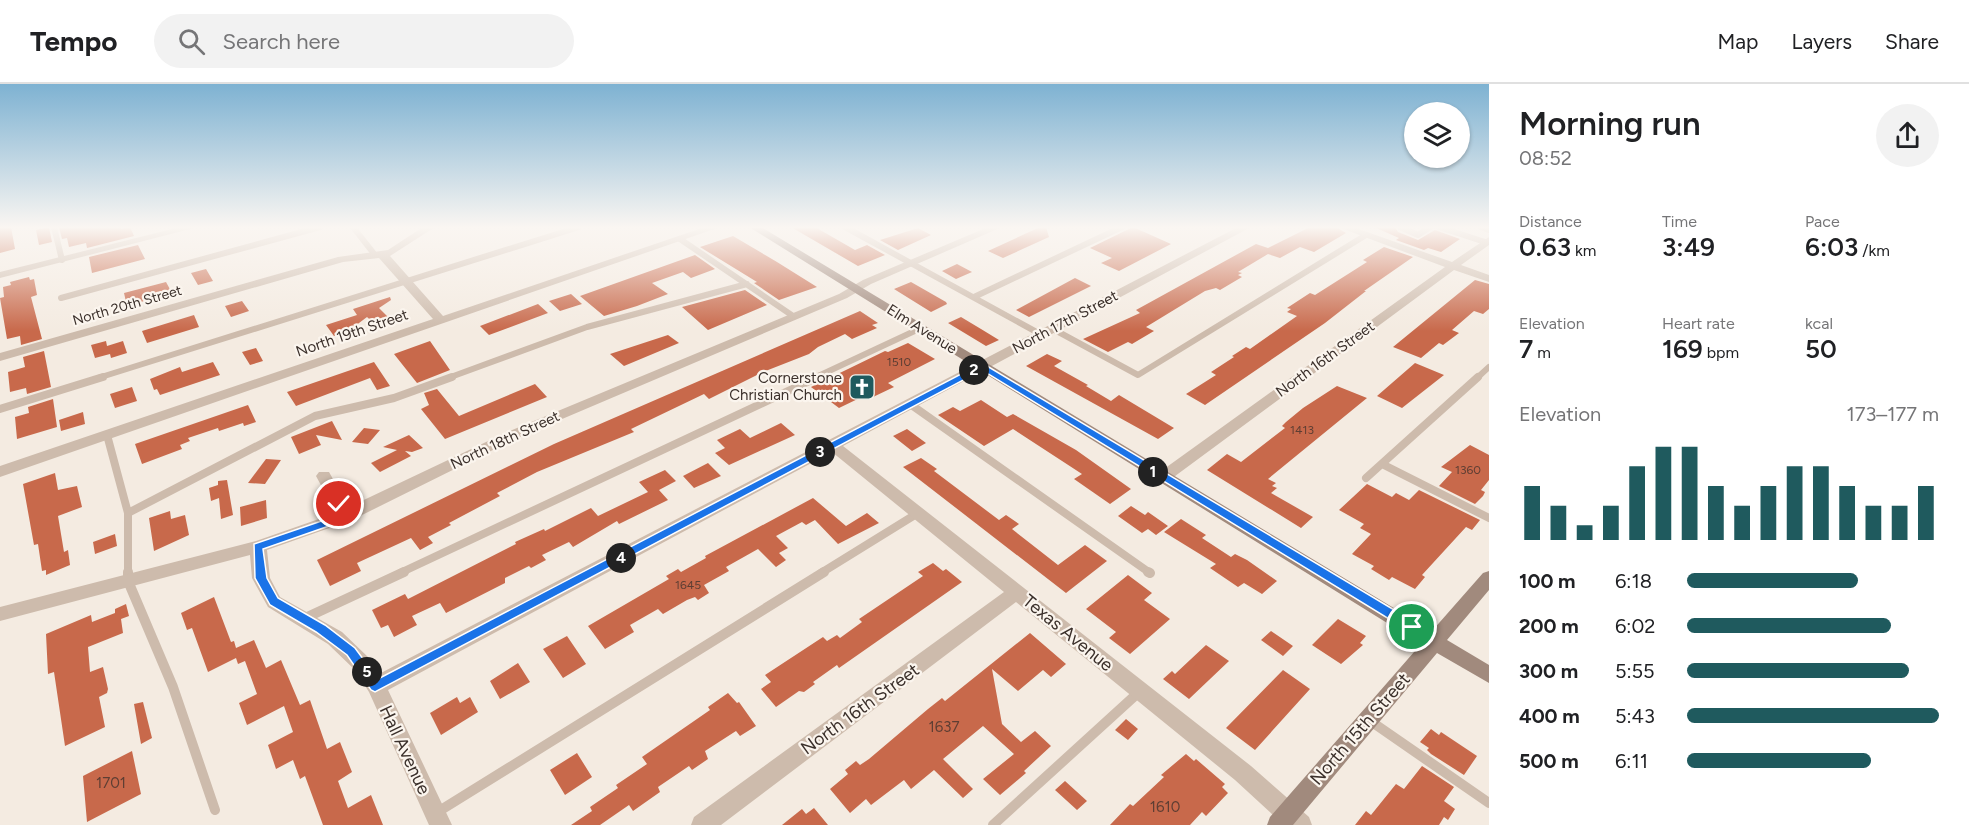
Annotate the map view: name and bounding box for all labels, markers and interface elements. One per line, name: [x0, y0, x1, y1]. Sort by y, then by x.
search box: [154, 14, 574, 68]
text: Tempo: [30, 24, 118, 58]
icon: search: [175, 25, 208, 58]
text: Search here: [223, 28, 340, 55]
text: Map: [1718, 29, 1758, 54]
text: Layers: [1791, 29, 1852, 54]
text: Share: [1885, 29, 1939, 54]
map controls: [1404, 102, 1470, 168]
button: layers: [1404, 102, 1470, 168]
text: Morning run: [1519, 104, 1701, 143]
button: share: [1876, 104, 1939, 167]
text: 08:52: [1519, 146, 1572, 170]
text: Distance: [1519, 212, 1582, 231]
text: Time: [1662, 212, 1697, 231]
text: Pace: [1805, 212, 1840, 231]
text: 0.63: [1519, 231, 1571, 263]
text: 3:49: [1662, 231, 1715, 263]
text: 6:03: [1805, 231, 1858, 263]
text: km: [1571, 241, 1596, 260]
text: /km: [1858, 241, 1890, 260]
street label: North 20th Street: [71, 282, 184, 329]
street label: North 17th Street: [1009, 286, 1121, 357]
street label: Elm Avenue: [884, 300, 960, 358]
street label: North 19th Street: [293, 305, 411, 361]
text: Elevation: [1519, 314, 1585, 333]
text: Heart rate: [1662, 314, 1735, 333]
text: kcal: [1805, 314, 1833, 333]
street label: North 16th Street: [1272, 317, 1378, 401]
text: 7: [1519, 333, 1533, 365]
text: 169: [1662, 333, 1703, 365]
text: 50: [1805, 333, 1837, 365]
text: m: [1533, 343, 1551, 362]
text: bpm: [1703, 343, 1739, 362]
house number: 1510: [887, 355, 912, 369]
pin: 2: [959, 355, 989, 385]
text: 2: [969, 360, 979, 379]
place label: Cornerstone Christian Church: [729, 369, 842, 404]
church icon: Cornerstone Christian Church: [847, 372, 877, 402]
text: Elevation: [1519, 402, 1601, 426]
text: 173–177 m: [1846, 402, 1939, 426]
street label: North 18th Street: [448, 407, 563, 473]
house number: 1413: [1290, 423, 1314, 437]
pin: 3: [805, 437, 835, 467]
text: 3: [816, 442, 824, 461]
pin: 1: [1138, 457, 1168, 487]
text: 1: [1150, 462, 1156, 481]
house number: 1360: [1455, 463, 1481, 477]
pin: [313, 478, 364, 529]
icon: check: [322, 487, 355, 520]
pin: 4: [606, 543, 636, 573]
text: 4: [616, 548, 626, 567]
text: 100 m: [1519, 569, 1576, 593]
text: 6:18: [1615, 569, 1652, 593]
house number: 1645: [675, 578, 701, 592]
street label: Texas Avenue: [1018, 590, 1118, 676]
pin: [1386, 601, 1437, 652]
icon: arrive: [1395, 610, 1428, 643]
text: 200 m: [1519, 614, 1579, 638]
text: 6:02: [1615, 614, 1655, 638]
pin: 5: [352, 657, 382, 687]
street label: North 16th Street: [796, 659, 924, 759]
text: 300 m: [1519, 659, 1578, 683]
text: 5:55: [1615, 659, 1655, 683]
text: 5: [362, 662, 372, 681]
street label: North 15th Street: [1305, 668, 1415, 790]
street label: Hall Avenue: [375, 702, 435, 798]
text: 400 m: [1519, 704, 1580, 728]
text: 5:43: [1615, 704, 1655, 728]
house number: 1637: [929, 718, 959, 736]
text: 500 m: [1519, 749, 1579, 773]
text: 6:11: [1615, 749, 1648, 773]
house number: 1701: [96, 774, 126, 792]
house number: 1610: [1150, 798, 1180, 816]

